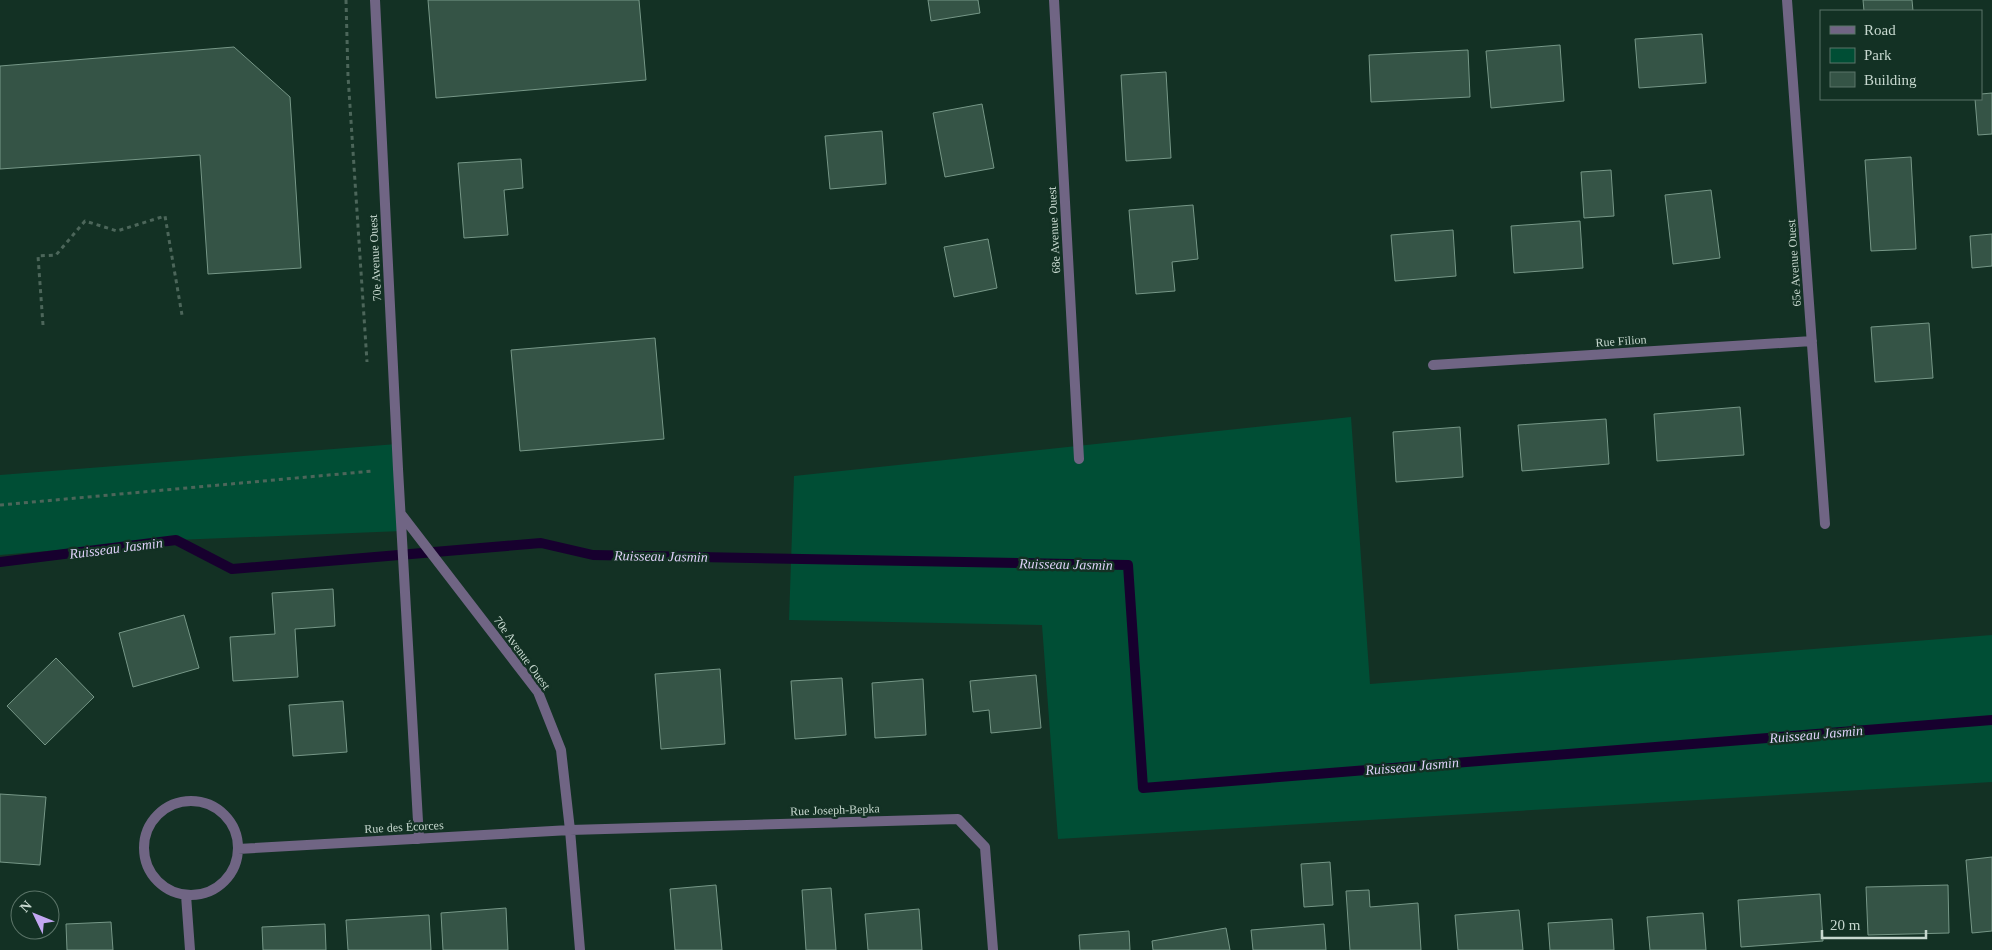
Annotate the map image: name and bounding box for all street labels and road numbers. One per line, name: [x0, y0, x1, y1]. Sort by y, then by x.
street label: 68e Avenue Ouest: [1045, 185, 1063, 274]
street label: 70e Avenue Ouest: [366, 213, 384, 302]
street label: 65e Avenue Ouest: [1784, 218, 1804, 307]
street label: Rue Filion: [1595, 332, 1647, 350]
street label: 70e Avenue Ouest: [491, 614, 554, 693]
street label: Rue Joseph-Bepka: [790, 801, 881, 819]
street label: Rue des Écorces: [364, 818, 444, 836]

